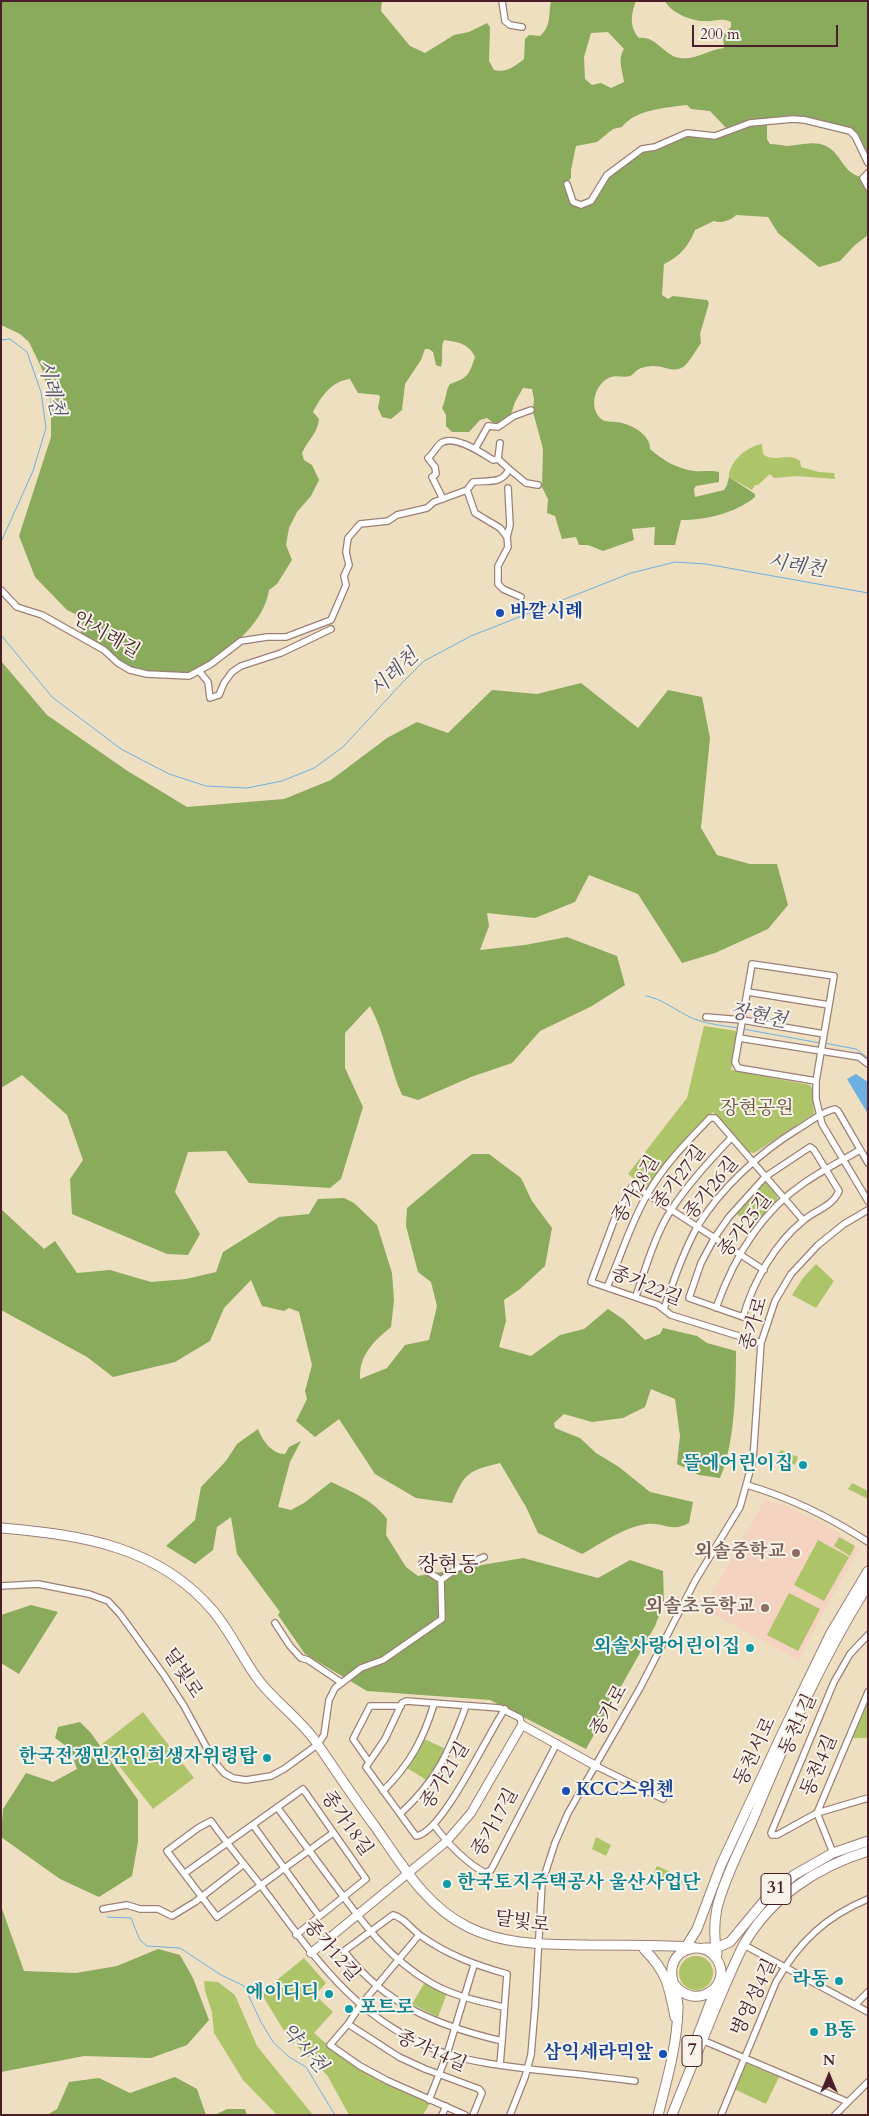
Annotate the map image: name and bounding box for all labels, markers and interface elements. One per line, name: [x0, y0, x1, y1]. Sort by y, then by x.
scale bar: [694, 15, 840, 47]
text: 200 m: [700, 24, 740, 44]
water label: 시례천: [31, 357, 69, 419]
water label: 시례천: [765, 551, 827, 583]
place label: 바깥시례: [510, 602, 583, 624]
marker: 바깥시례: [494, 607, 506, 619]
street label: 안시례길: [69, 608, 143, 664]
water label: 시례천: [366, 645, 424, 703]
water label: 장현천: [727, 1000, 789, 1034]
park label: 장현공원: [720, 1099, 794, 1121]
street label: 종가27길: [648, 1141, 712, 1215]
street label: 종가28길: [608, 1152, 666, 1228]
street label: 종가26길: [680, 1153, 744, 1225]
street label: 종가25길: [714, 1189, 778, 1263]
street label: 종가22길: [607, 1262, 685, 1312]
street label: 종가로: [736, 1294, 774, 1354]
place label: 뜰에어린이집: [683, 1454, 793, 1476]
marker: 뜰에어린이집: [797, 1459, 809, 1471]
place label: 외솔중학교: [694, 1542, 786, 1564]
marker: 외솔중학교: [790, 1547, 802, 1559]
district label: 장현동: [418, 1553, 478, 1579]
place label: 외솔초등학교: [645, 1597, 755, 1619]
marker: 외솔초등학교: [759, 1602, 771, 1614]
place label: 외솔사랑어린이집: [593, 1637, 740, 1659]
marker: 외솔사랑어린이집: [744, 1642, 756, 1654]
street label: 달빛로: [157, 1645, 207, 1703]
street label: 종가로: [587, 1681, 633, 1741]
street label: 동천1길: [775, 1691, 823, 1759]
street label: 동천서로: [730, 1714, 782, 1790]
street label: 동천4길: [797, 1732, 843, 1800]
street label: 종가21길: [417, 1738, 475, 1814]
place label: 한국전쟁민간인희생자위령탑: [18, 1747, 257, 1769]
marker: 한국전쟁민간인희생자위령탑: [261, 1752, 273, 1764]
place label: KCC스위첸: [576, 1780, 674, 1802]
street label: 종가17길: [468, 1785, 524, 1861]
marker: KCC스위첸: [560, 1785, 572, 1797]
street label: 종가18길: [315, 1787, 377, 1861]
place label: 한국토지주택공사 울산사업단: [457, 1873, 701, 1895]
road number: 31: [761, 1874, 791, 1905]
marker: 한국토지주택공사 울산사업단: [441, 1878, 453, 1890]
street label: 달빛로: [493, 1908, 551, 1938]
street label: 종가12길: [298, 1915, 364, 1987]
street label: 병영성4길: [727, 1956, 783, 2040]
place label: 라동: [792, 1970, 829, 1992]
marker: 라동: [833, 1975, 845, 1987]
place label: 에이디디: [246, 1983, 319, 2005]
marker: 에이디디: [323, 1988, 335, 2000]
place label: 포트로: [359, 1998, 414, 2020]
marker: 포트로: [343, 2003, 355, 2015]
water label: 약사천: [275, 2019, 331, 2079]
place label: B동: [824, 2021, 856, 2043]
street label: 종가14길: [392, 2026, 470, 2078]
marker: B동: [808, 2026, 820, 2038]
road number: 7: [682, 2035, 702, 2066]
place label: 삼익세라믹앞: [543, 2043, 653, 2065]
marker: 삼익세라믹앞: [657, 2048, 669, 2060]
north arrow: [804, 2051, 854, 2101]
text: N: [823, 2051, 835, 2070]

